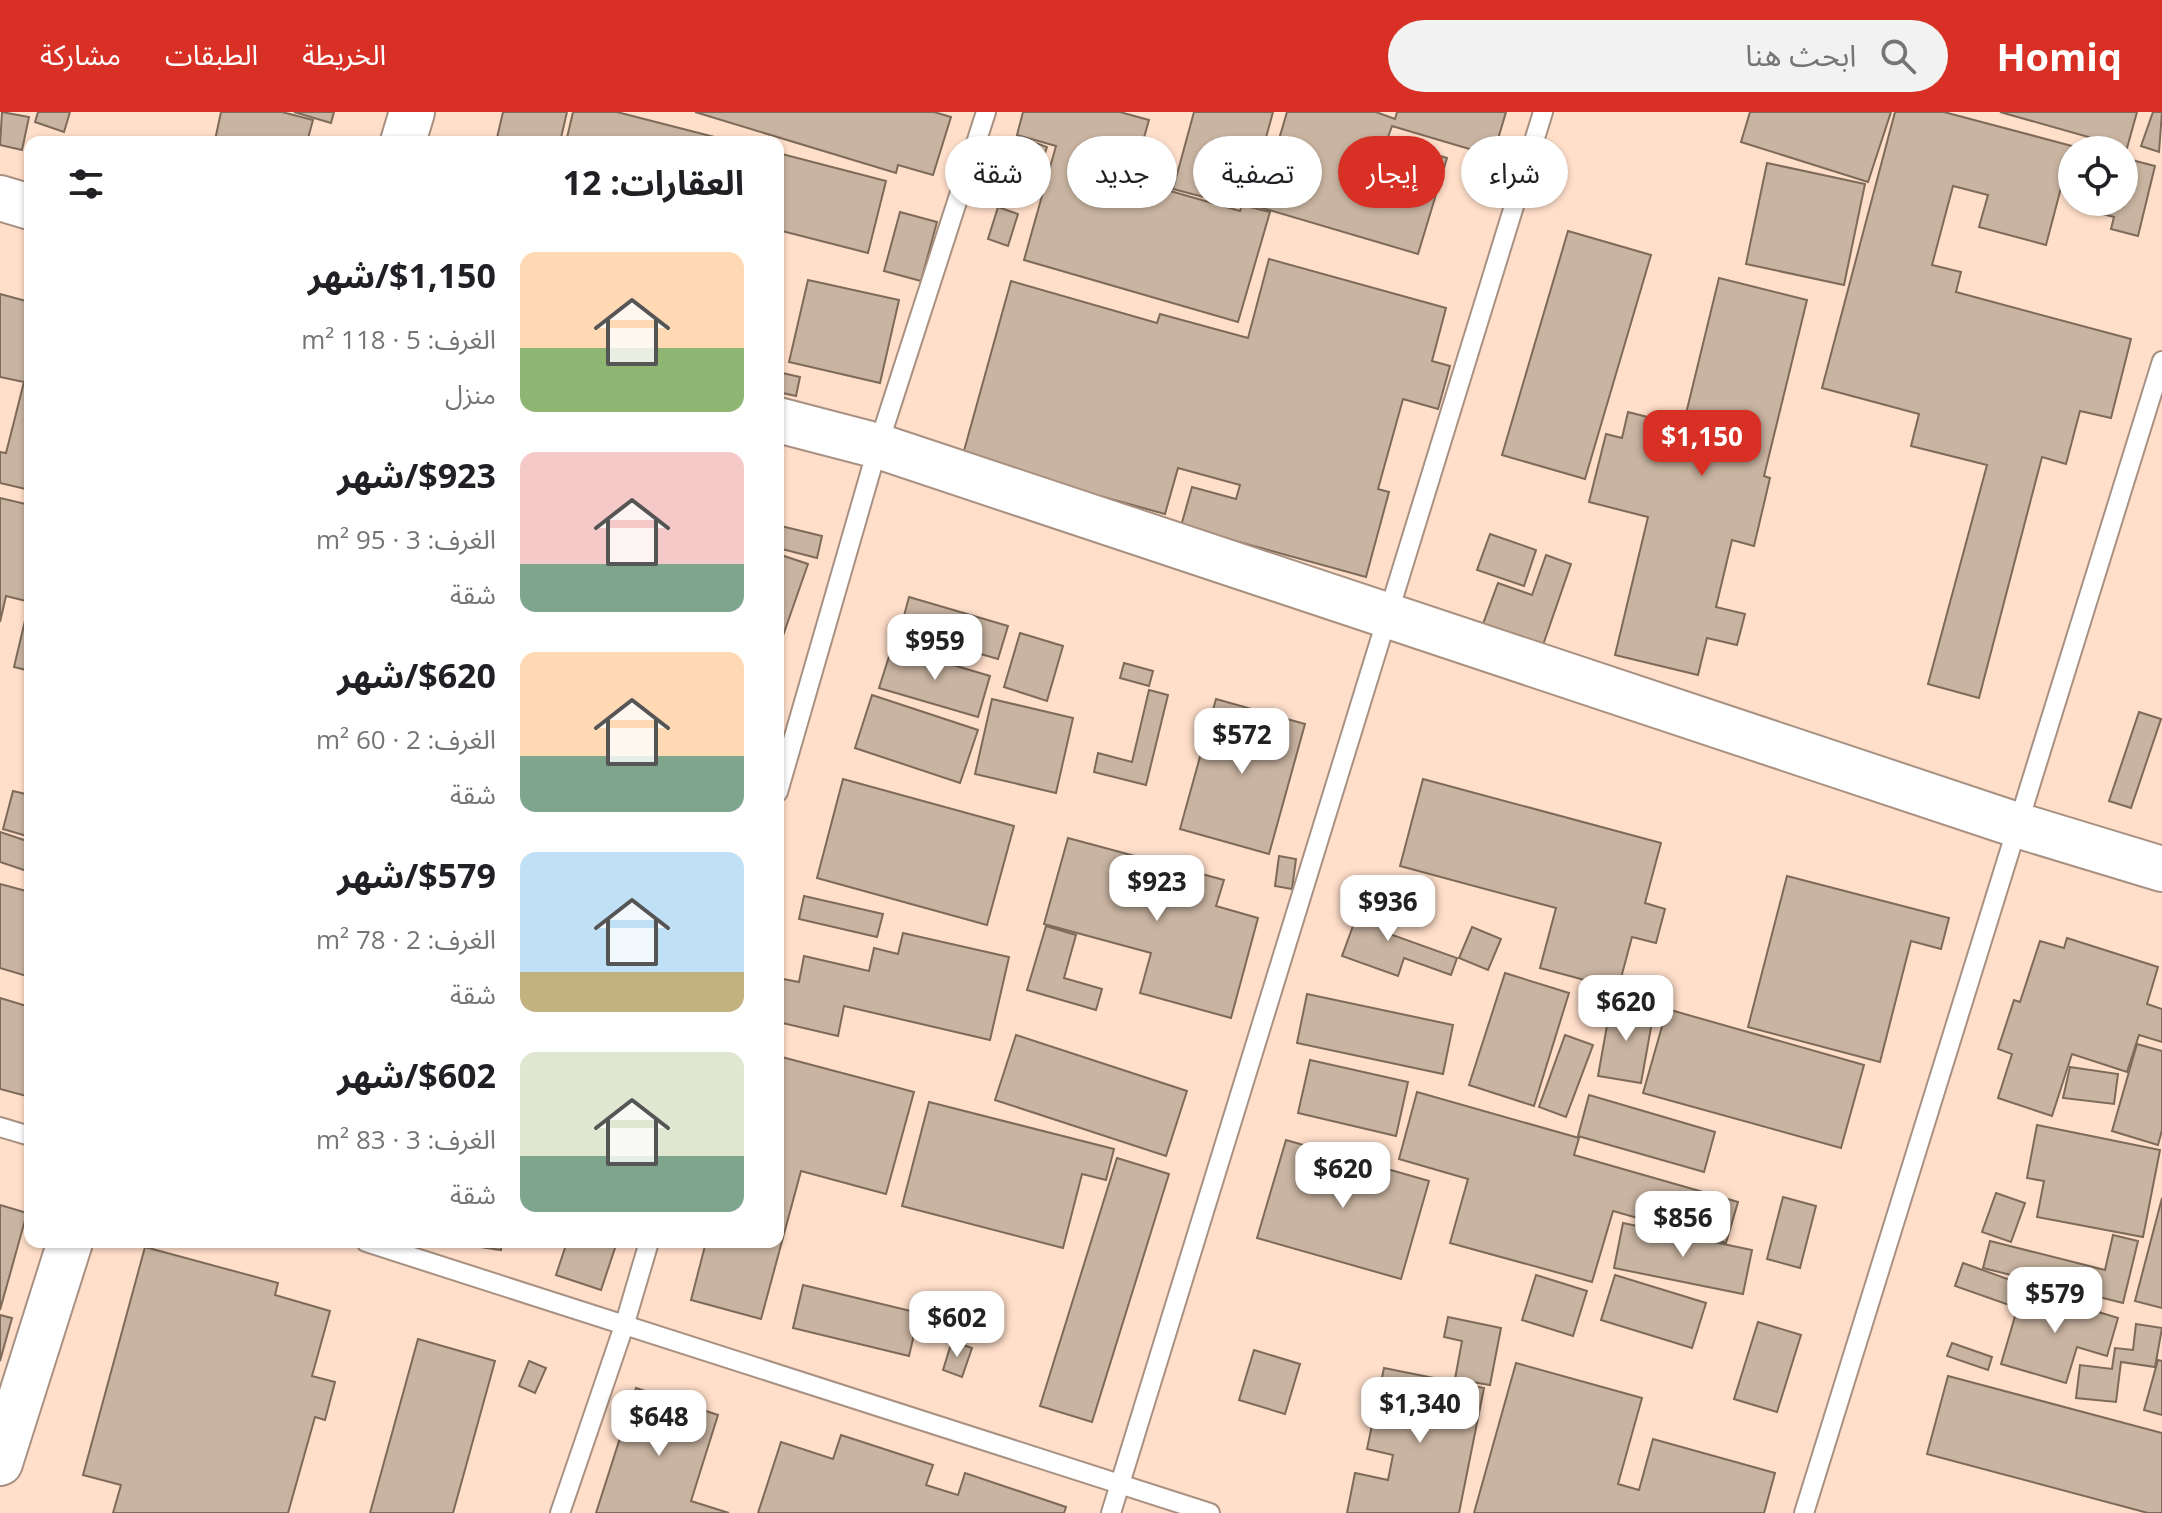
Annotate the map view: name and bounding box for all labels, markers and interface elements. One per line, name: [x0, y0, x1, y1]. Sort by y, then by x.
search box: [1388, 20, 1948, 92]
text: Homiq: [1996, 30, 2122, 82]
text: ابحث هنا: [1745, 34, 1856, 75]
icon: search: [1876, 34, 1920, 78]
text: مشاركة: [40, 35, 121, 73]
text: الطبقات: [165, 35, 258, 73]
text: الخريطة: [302, 35, 386, 73]
chip: شقة: [945, 136, 1051, 208]
chip: جديد: [1067, 136, 1177, 208]
chip: تصفية: [1193, 136, 1322, 208]
chip: إيجار: [1338, 136, 1445, 208]
chip: شراء: [1461, 136, 1568, 208]
map controls: [2058, 136, 2138, 216]
button: locate: [2058, 136, 2138, 216]
text: العقارات: 12: [562, 159, 744, 205]
icon: filters: [64, 162, 108, 206]
text: $1,150/شهر: [308, 252, 496, 298]
icon: home: [584, 284, 680, 380]
text: الغرف: 5 · 118 m²: [301, 321, 496, 357]
text: منزل: [445, 376, 496, 412]
pin: $1,150: [1637, 410, 1767, 478]
text: $1,150: [1661, 418, 1743, 454]
text: $923/شهر: [337, 452, 496, 498]
icon: home: [584, 484, 680, 580]
text: الغرف: 3 · 95 m²: [316, 521, 496, 557]
text: شقة: [450, 576, 496, 612]
pin: $959: [888, 614, 982, 682]
text: $959: [905, 622, 965, 658]
text: $620/شهر: [337, 652, 496, 698]
icon: home: [584, 684, 680, 780]
pin: $572: [1195, 708, 1289, 776]
text: $572: [1212, 716, 1272, 752]
text: الغرف: 2 · 60 m²: [316, 721, 496, 757]
text: شقة: [450, 776, 496, 812]
text: $579/شهر: [337, 852, 496, 898]
pin: $923: [1110, 855, 1204, 923]
text: $923: [1127, 863, 1187, 899]
pin: $936: [1341, 875, 1435, 943]
text: $936: [1358, 883, 1418, 919]
icon: home: [584, 884, 680, 980]
text: الغرف: 2 · 78 m²: [316, 921, 496, 957]
pin: $620: [1579, 975, 1673, 1043]
text: شقة: [450, 976, 496, 1012]
text: $620: [1596, 983, 1656, 1019]
text: $602/شهر: [337, 1052, 496, 1098]
icon: home: [584, 1084, 680, 1180]
text: الغرف: 3 · 83 m²: [316, 1121, 496, 1157]
pin: $620: [1296, 1142, 1390, 1210]
text: $620: [1313, 1150, 1373, 1186]
text: شقة: [450, 1176, 496, 1212]
pin: $856: [1636, 1191, 1730, 1259]
text: $856: [1653, 1199, 1713, 1235]
pin: $579: [2008, 1267, 2102, 1335]
text: $579: [2025, 1275, 2085, 1311]
pin: $602: [910, 1291, 1004, 1359]
text: $602: [927, 1299, 987, 1335]
pin: $1,340: [1355, 1377, 1485, 1445]
text: $1,340: [1379, 1385, 1461, 1421]
pin: $648: [612, 1390, 706, 1458]
text: $648: [629, 1398, 689, 1434]

